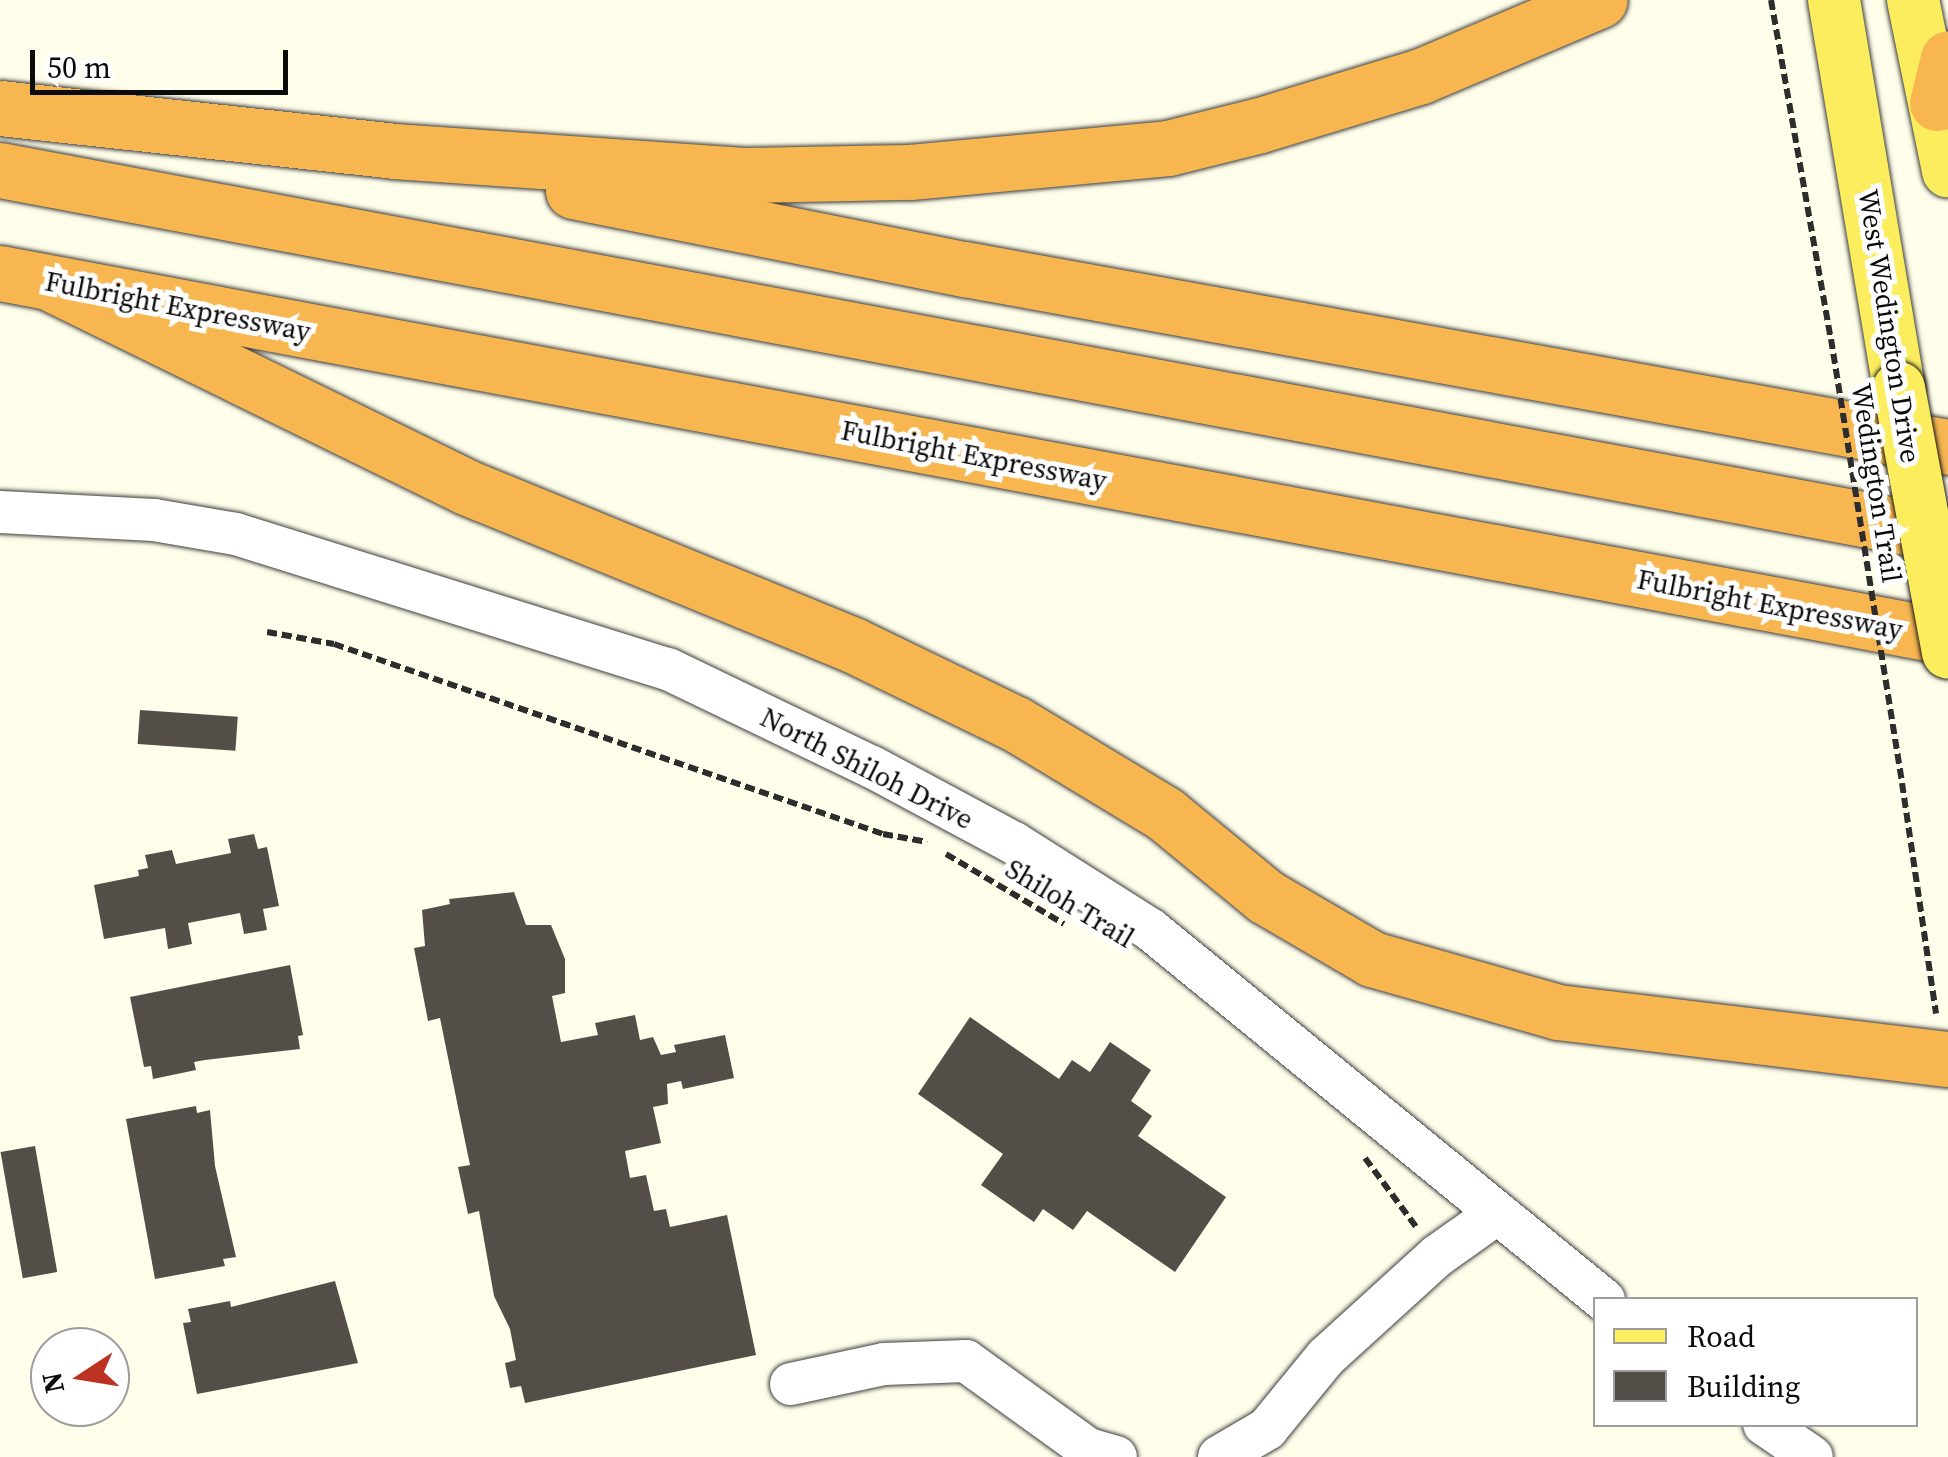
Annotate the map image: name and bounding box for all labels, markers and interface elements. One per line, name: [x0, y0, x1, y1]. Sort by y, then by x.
scale bar: [35, 30, 292, 92]
text: 50 m: [47, 47, 111, 88]
street label: West Wedington Drive: [1852, 186, 1928, 466]
street label: Fulbright Expressway: [42, 264, 314, 348]
street label: Wedington Trail: [1845, 381, 1909, 585]
street label: Fulbright Expressway: [838, 413, 1110, 497]
street label: Fulbright Expressway: [1634, 562, 1906, 646]
street label: North Shiloh Drive: [755, 700, 979, 836]
street label: Shiloh Trail: [999, 851, 1141, 955]
legend: [1593, 1297, 1918, 1427]
text: Road: [1687, 1316, 1755, 1357]
north arrow: [30, 1327, 130, 1427]
text: Building: [1687, 1366, 1800, 1407]
text: N: [32, 1369, 73, 1397]

